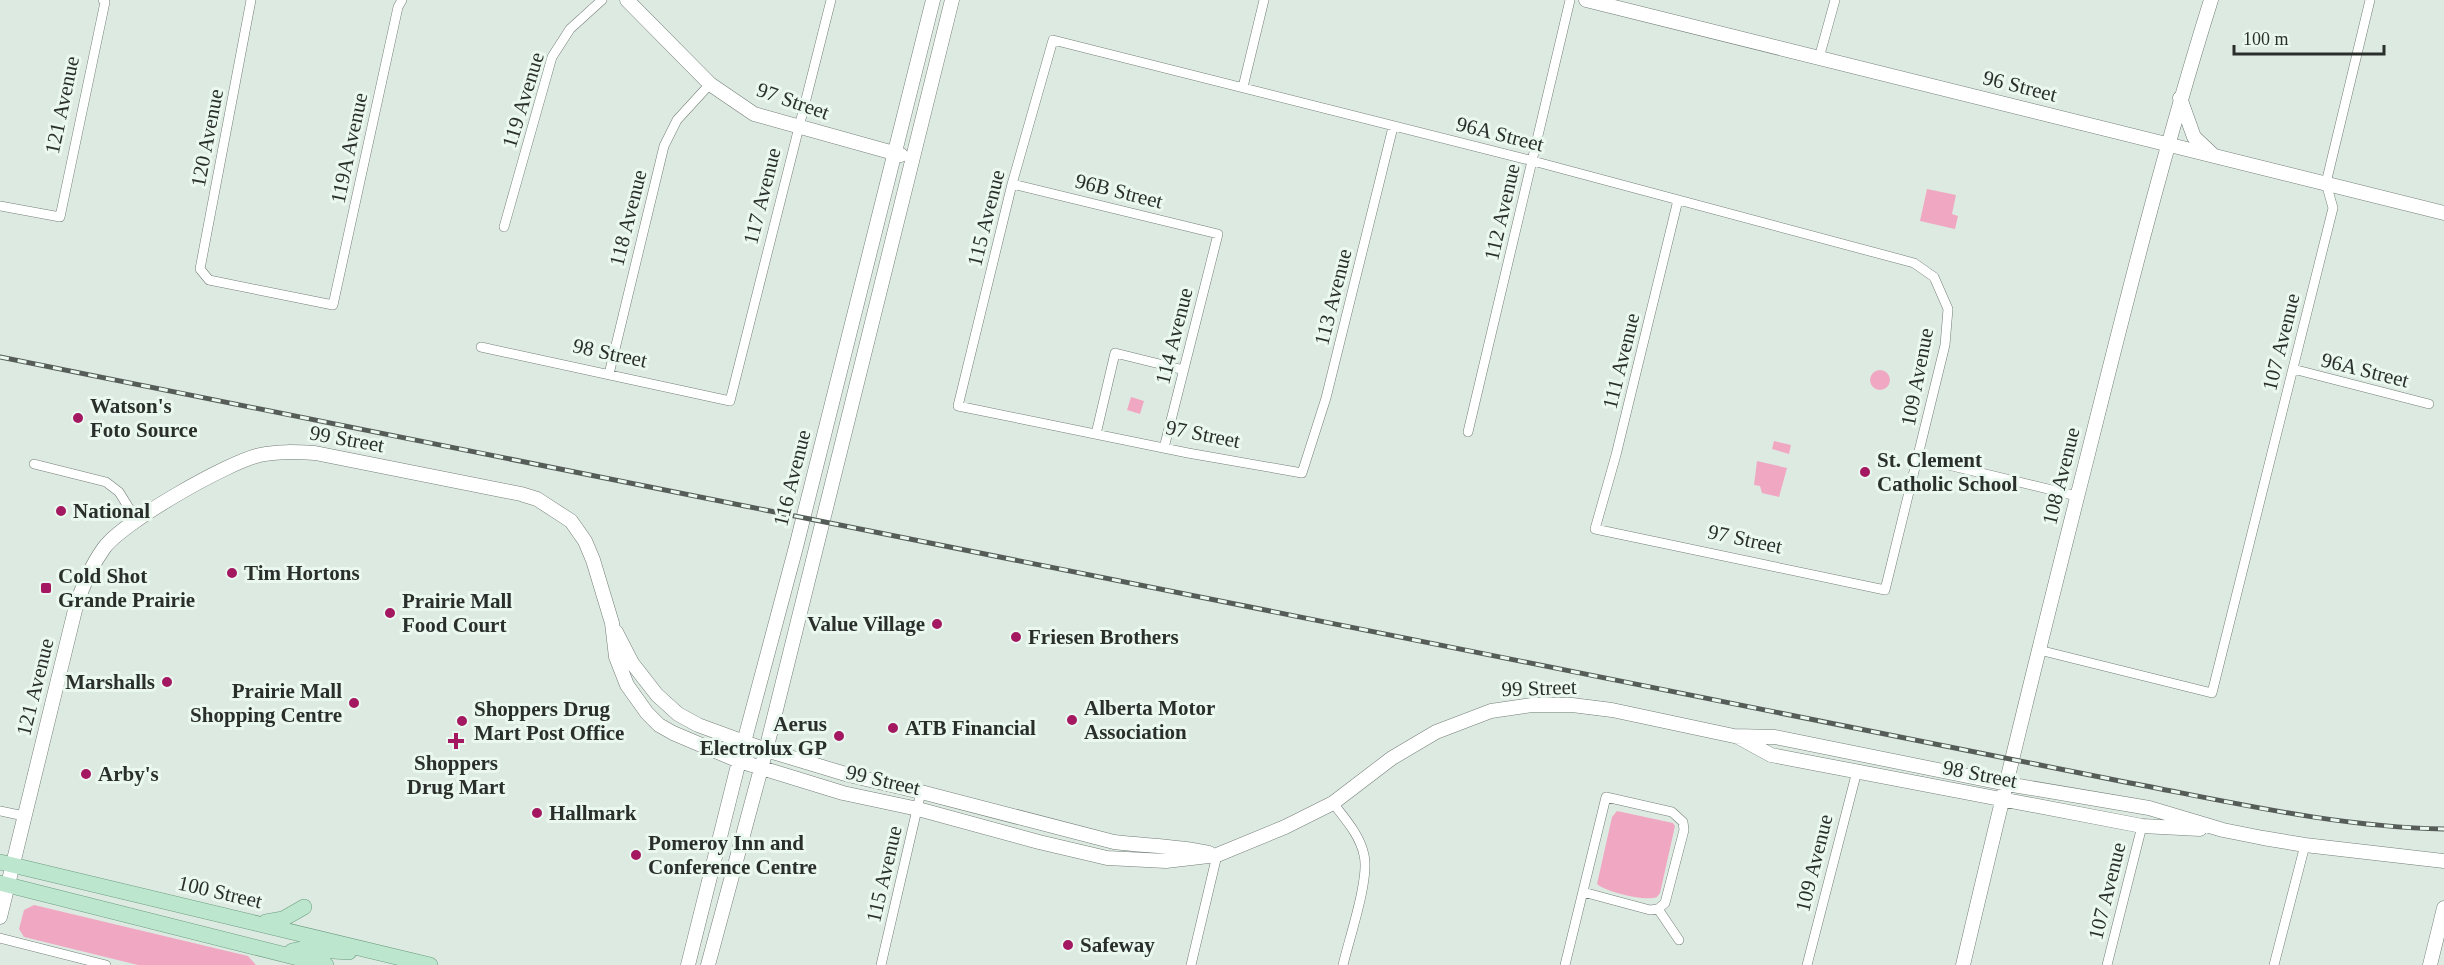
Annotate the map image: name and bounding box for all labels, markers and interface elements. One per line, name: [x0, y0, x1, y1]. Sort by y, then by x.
scale bar: [2234, 18, 2384, 56]
text: 100 m: [2243, 29, 2289, 49]
street label: 119 Avenue: [497, 49, 549, 151]
street label: 121 Avenue: [40, 54, 84, 156]
street label: 96 Street: [1981, 65, 2060, 107]
street label: 97 Street: [754, 77, 833, 125]
street label: 120 Avenue: [186, 87, 228, 189]
street label: 119A Avenue: [326, 90, 372, 206]
street label: 96A Street: [1454, 112, 1546, 156]
street label: 117 Avenue: [738, 145, 786, 247]
street label: 112 Avenue: [1479, 161, 1525, 263]
street label: 118 Avenue: [604, 167, 652, 269]
street label: 115 Avenue: [962, 167, 1010, 269]
street label: 96B Street: [1073, 169, 1165, 213]
street label: 113 Avenue: [1309, 246, 1357, 348]
street label: 114 Avenue: [1150, 285, 1198, 387]
street label: 107 Avenue: [2257, 291, 2305, 393]
street label: 111 Avenue: [1598, 311, 1644, 411]
street label: 109 Avenue: [1896, 326, 1938, 428]
street label: 98 Street: [571, 333, 649, 373]
street label: 96A Street: [2319, 348, 2411, 392]
place label: Watson's Foto Source: [90, 394, 198, 442]
marker: Watson's Foto Source: [71, 411, 85, 425]
street label: 97 Street: [1164, 415, 1242, 453]
street label: 99 Street: [308, 421, 386, 457]
street label: 108 Avenue: [2037, 425, 2085, 527]
street label: 116 Avenue: [768, 427, 816, 529]
place label: St. Clement Catholic School: [1877, 448, 2018, 496]
marker: St. Clement Catholic School: [1858, 465, 1872, 479]
place label: National: [73, 499, 150, 523]
marker: National: [54, 504, 68, 518]
street label: 97 Street: [1706, 519, 1784, 559]
place label: Tim Hortons: [244, 561, 360, 585]
place label: Cold Shot Grande Prairie: [58, 564, 195, 612]
marker: Tim Hortons: [225, 566, 239, 580]
marker: Cold Shot Grande Prairie: [39, 581, 53, 595]
place label: Prairie Mall Food Court: [402, 589, 512, 637]
marker: Prairie Mall Food Court: [383, 606, 397, 620]
place label: Value Village: [807, 612, 925, 636]
marker: Value Village: [930, 617, 944, 631]
place label: Friesen Brothers: [1028, 625, 1179, 649]
marker: Friesen Brothers: [1009, 630, 1023, 644]
street label: 121 Avenue: [11, 636, 59, 738]
place label: Marshalls: [65, 670, 155, 694]
marker: Marshalls: [160, 675, 174, 689]
street label: 99 Street: [1501, 675, 1577, 701]
place label: Prairie Mall Shopping Centre: [190, 679, 342, 727]
marker: Prairie Mall Shopping Centre: [347, 696, 361, 710]
place label: Alberta Motor Association: [1084, 696, 1215, 744]
place label: Shoppers Drug Mart Post Office: [474, 697, 624, 745]
place label: Aerus Electrolux GP: [700, 712, 827, 760]
marker: Alberta Motor Association: [1065, 713, 1079, 727]
marker: Shoppers Drug Mart Post Office: [455, 714, 469, 728]
place label: ATB Financial: [905, 716, 1036, 740]
marker: ATB Financial: [886, 721, 900, 735]
marker: Aerus Electrolux GP: [832, 729, 846, 743]
marker: Shoppers Drug Mart: [449, 734, 463, 748]
place label: Shoppers Drug Mart: [407, 751, 505, 799]
street label: 98 Street: [1941, 755, 2019, 793]
street label: 99 Street: [844, 760, 923, 800]
place label: Arby's: [98, 762, 159, 786]
marker: Arby's: [79, 767, 93, 781]
place label: Hallmark: [549, 801, 637, 825]
marker: Hallmark: [530, 806, 544, 820]
street label: 109 Avenue: [1790, 812, 1838, 914]
street label: 115 Avenue: [861, 823, 907, 925]
place label: Pomeroy Inn and Conference Centre: [648, 831, 817, 879]
street label: 107 Avenue: [2083, 840, 2131, 942]
marker: Pomeroy Inn and Conference Centre: [629, 848, 643, 862]
street label: 100 Street: [176, 871, 265, 913]
place label: Safeway: [1080, 933, 1155, 957]
marker: Safeway: [1061, 938, 1075, 952]

